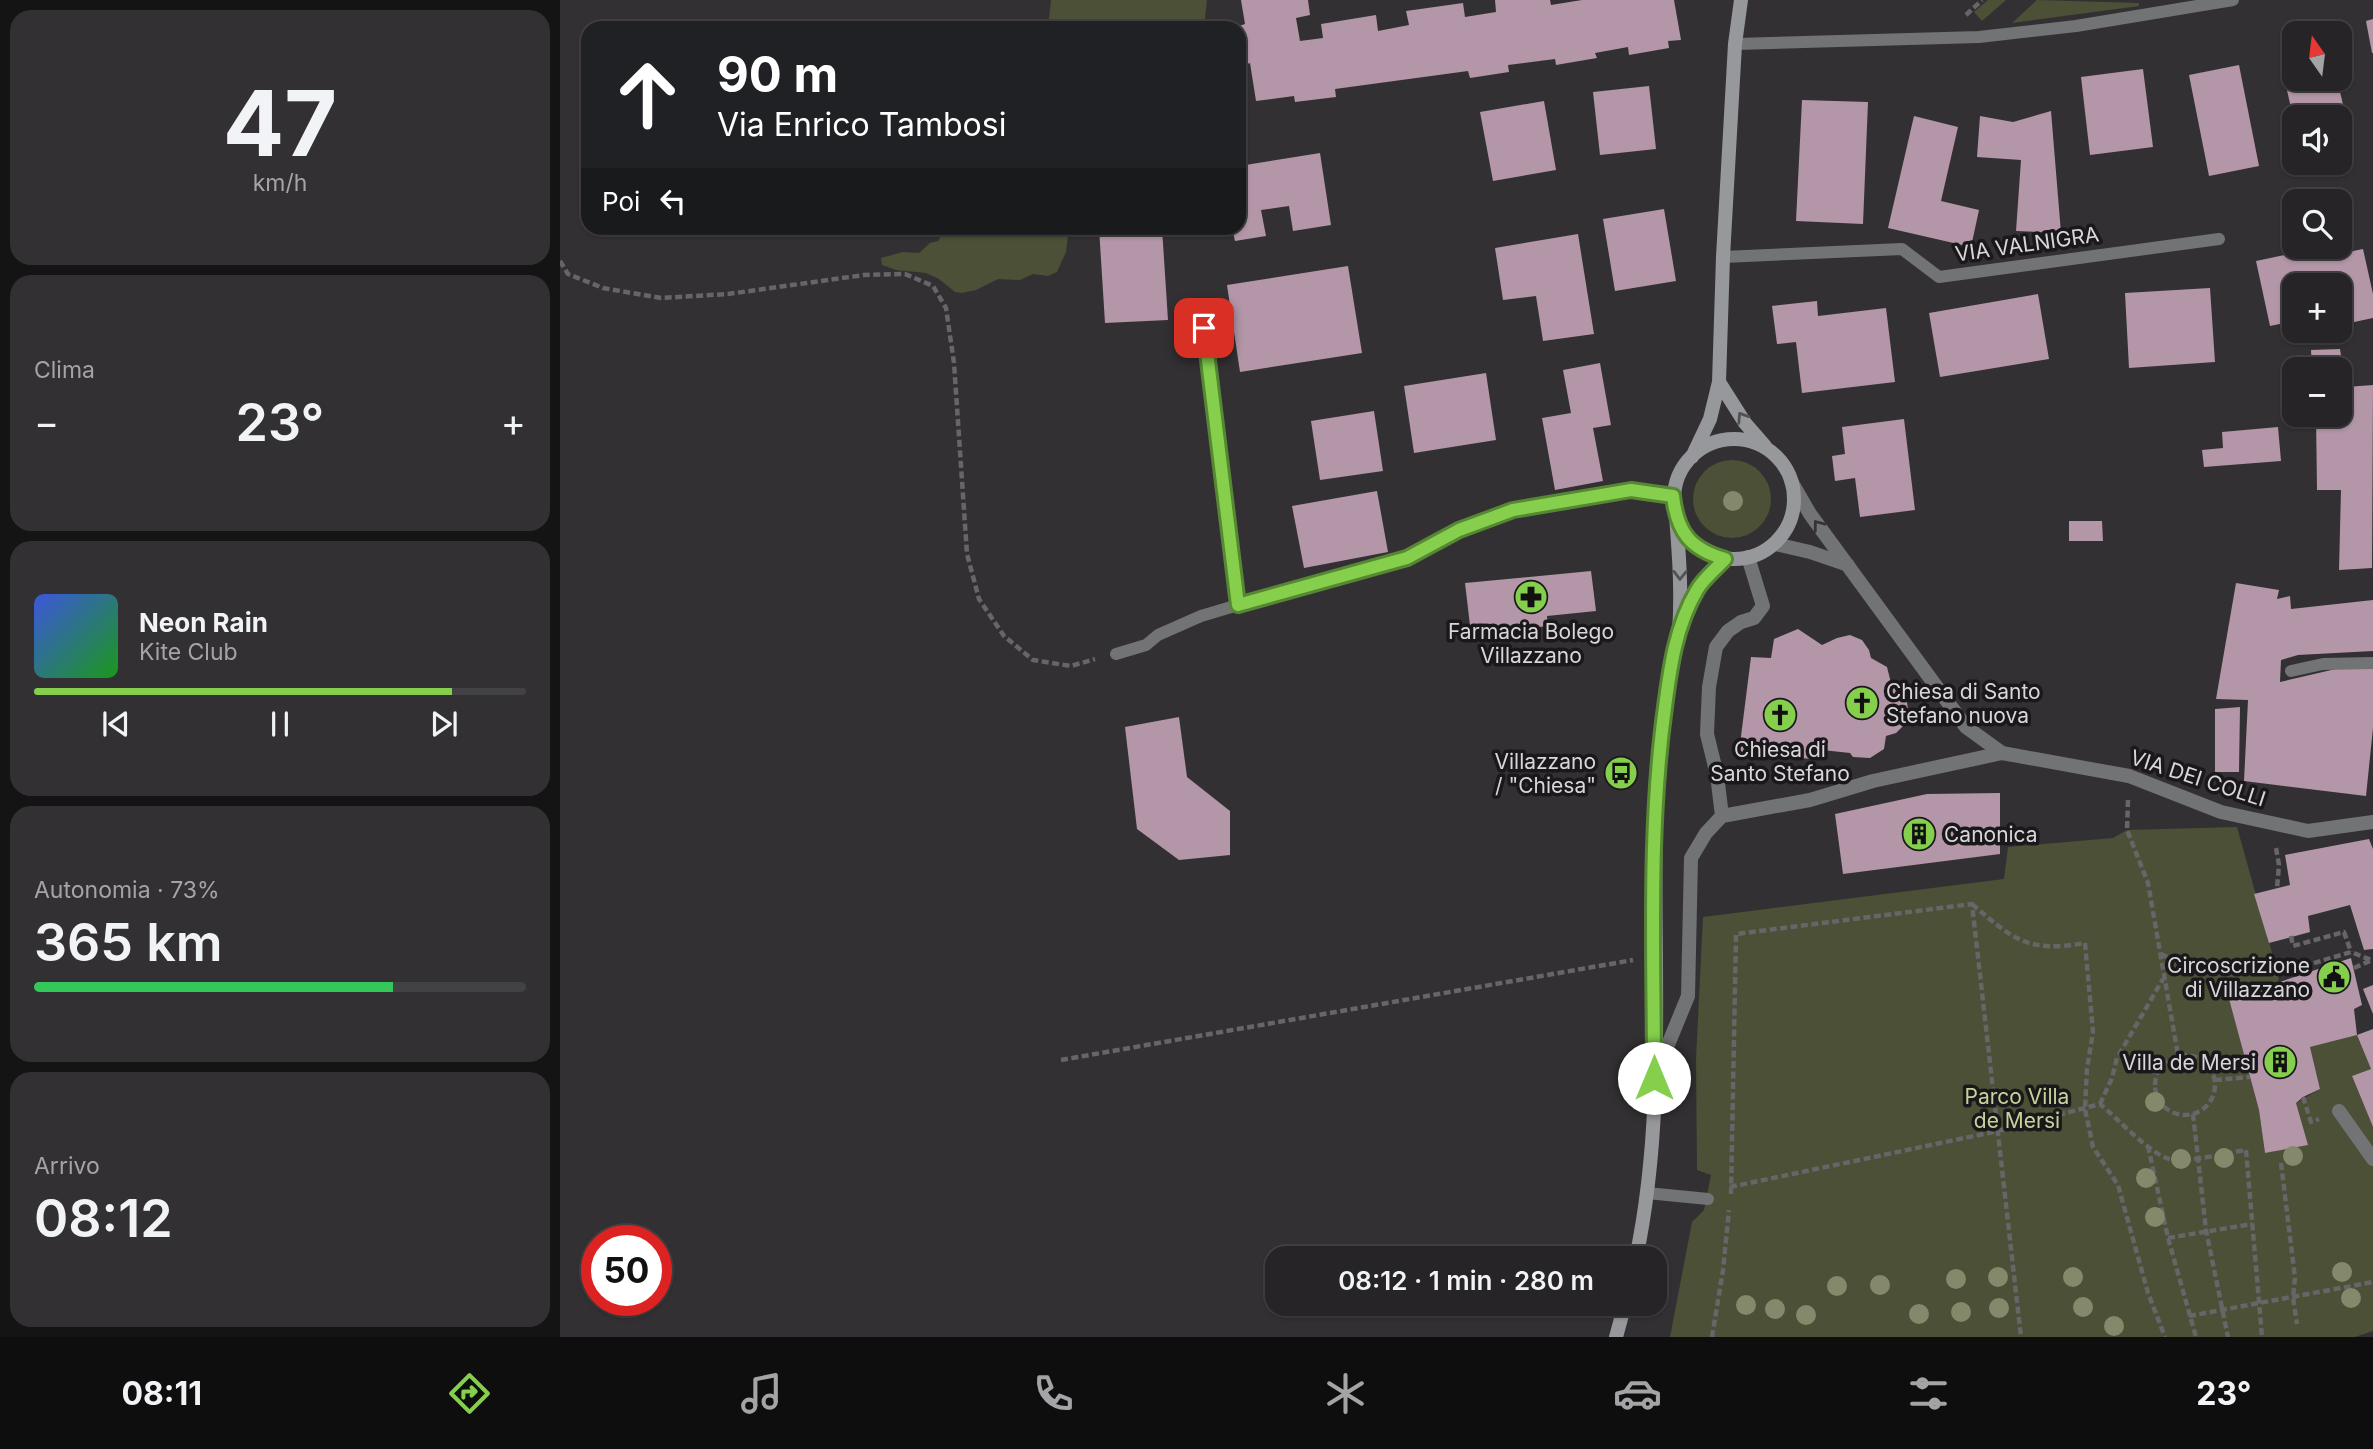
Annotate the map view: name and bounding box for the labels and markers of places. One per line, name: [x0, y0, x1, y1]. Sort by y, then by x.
pin: [1174, 298, 1234, 358]
pharmacy icon: Farmacia Bolego Villazzano: [1512, 578, 1550, 616]
place label: Farmacia Bolego Villazzano: [1448, 619, 1614, 668]
place label: Chiesa di Santo Stefano nuova: [1886, 679, 2041, 728]
church icon: Chiesa di Santo Stefano nuova: [1843, 684, 1881, 722]
church icon: Chiesa di Santo Stefano: [1761, 696, 1799, 734]
place label: Chiesa di Santo Stefano: [1710, 737, 1850, 786]
place label: Villazzano / "Chiesa": [1494, 749, 1596, 798]
bus stop icon: Villazzano / "Chiesa": [1602, 754, 1640, 792]
building icon: Canonica: [1900, 815, 1938, 853]
place label: Canonica: [1944, 822, 2038, 847]
place label: Circoscrizione di Villazzano: [2167, 953, 2310, 1002]
public building icon: Circoscrizione di Villazzano: [2315, 958, 2353, 996]
building icon: Villa de Mersi: [2261, 1043, 2299, 1081]
place label: Villa de Mersi: [2122, 1050, 2256, 1075]

